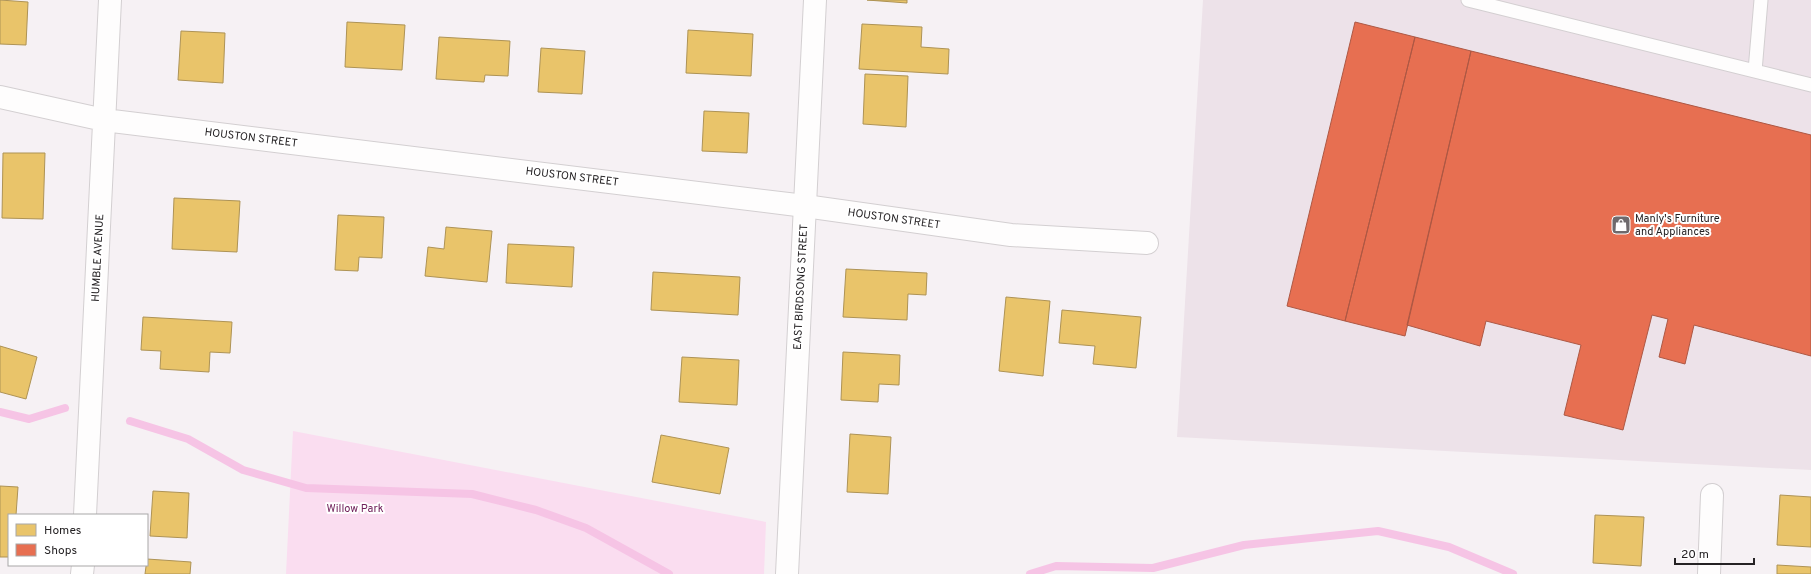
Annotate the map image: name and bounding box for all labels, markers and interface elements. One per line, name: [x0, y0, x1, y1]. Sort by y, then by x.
street label: HOUSTON STREET: [204, 125, 298, 151]
street label: HOUSTON STREET: [525, 164, 619, 190]
street label: HOUSTON STREET: [847, 206, 941, 232]
place label: Manly's Furniture and Appliances: [1635, 212, 1720, 239]
street label: HUMBLE AVENUE: [89, 214, 107, 302]
shop icon: Manly's Furniture and Appliances: [1610, 214, 1632, 236]
street label: EAST BIRDSONG STREET: [791, 224, 811, 350]
park label: Willow Park: [327, 502, 384, 516]
legend: [8, 514, 148, 566]
text: Homes: [44, 523, 81, 539]
scale bar: [1675, 540, 1754, 566]
text: Shops: [44, 543, 77, 559]
text: 20 m: [1681, 547, 1709, 563]

